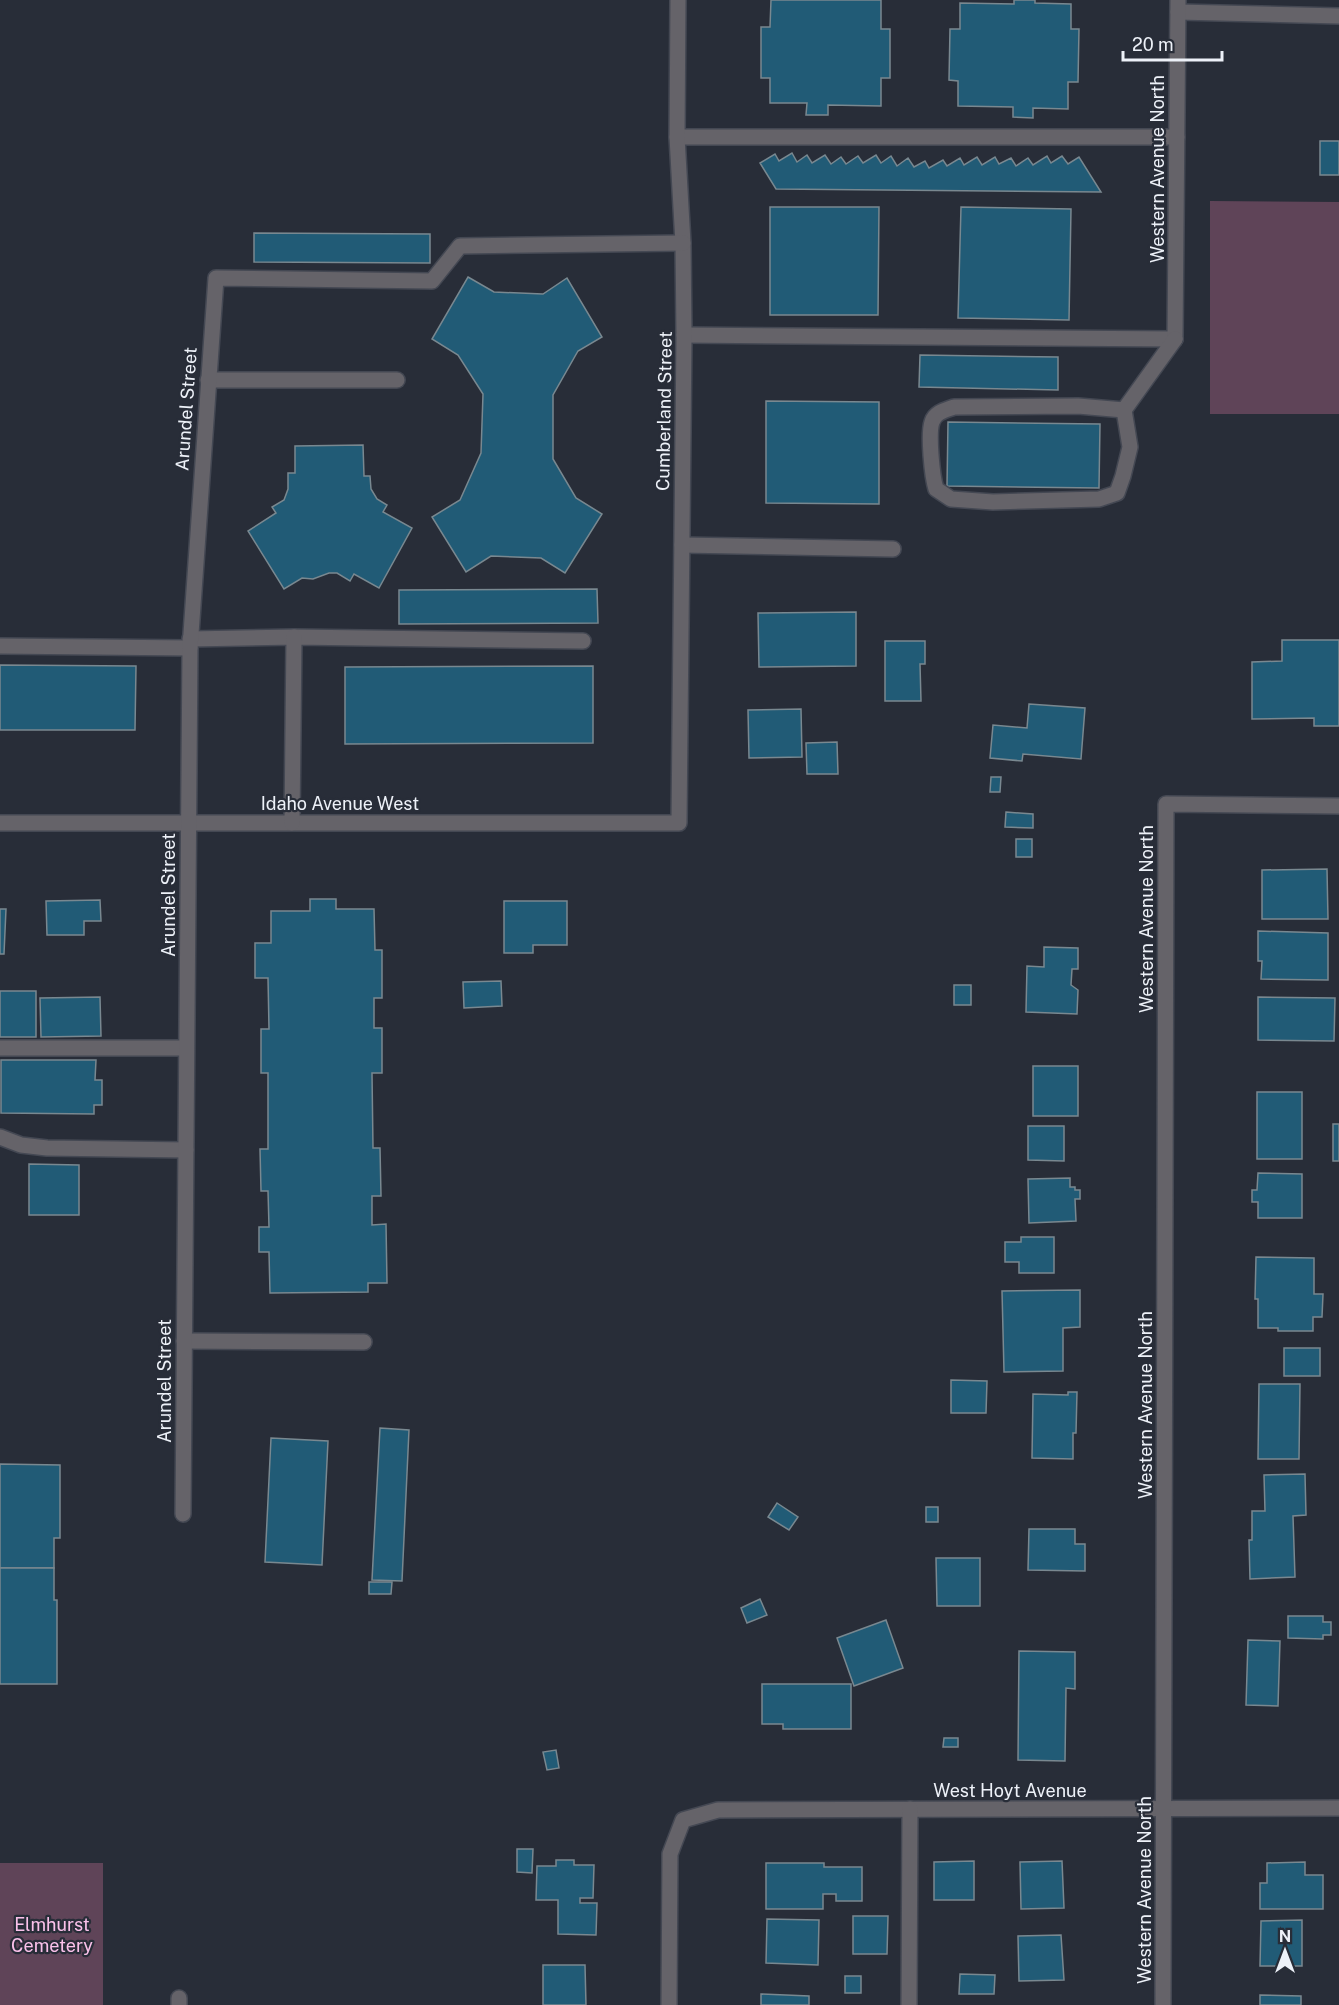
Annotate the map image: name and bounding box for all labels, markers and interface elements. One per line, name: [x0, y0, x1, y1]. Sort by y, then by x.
scale bar: [1123, 24, 1222, 62]
text: 20 m: [1132, 34, 1174, 55]
street label: Western Avenue North: [1147, 75, 1168, 263]
street label: Cumberland Street: [652, 331, 676, 491]
street label: Arundel Street: [171, 346, 201, 472]
street label: Idaho Avenue West: [261, 793, 419, 814]
street label: Western Avenue North: [1136, 825, 1157, 1013]
street label: Arundel Street: [158, 833, 179, 957]
street label: Western Avenue North: [1135, 1311, 1156, 1499]
street label: Arundel Street: [154, 1319, 175, 1443]
street label: West Hoyt Avenue: [933, 1780, 1087, 1801]
street label: Western Avenue North: [1134, 1796, 1155, 1984]
park label: Elmhurst Cemetery: [11, 1914, 93, 1956]
north arrow: [1255, 1921, 1315, 1981]
text: N: [1279, 1927, 1291, 1946]

